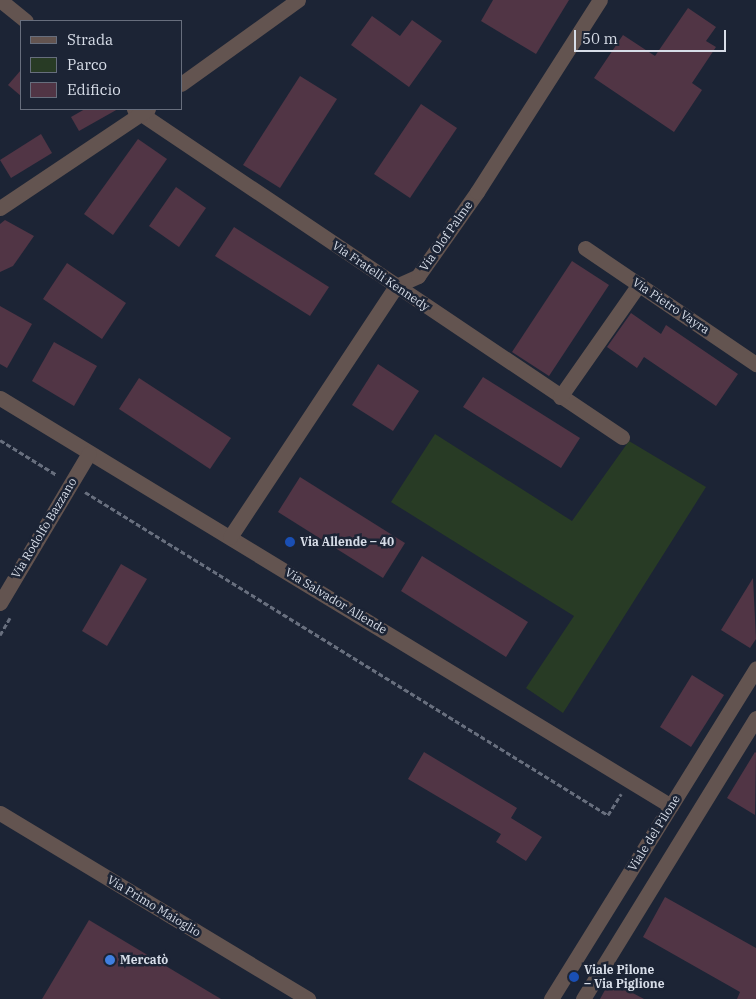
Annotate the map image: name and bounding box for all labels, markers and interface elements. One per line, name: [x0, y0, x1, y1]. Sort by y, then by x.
legend: [20, 20, 182, 110]
scale bar: [576, 20, 728, 52]
text: 50 m: [582, 29, 618, 48]
text: Strada: [67, 30, 113, 49]
text: Parco: [67, 55, 107, 74]
text: Edificio: [67, 80, 121, 99]
street label: Via Olof Palme: [417, 198, 475, 274]
street label: Via Fratelli Kennedy: [330, 238, 432, 314]
street label: Via Pietro Vayra: [630, 275, 712, 337]
street label: Via Rodolfo Bazzano: [8, 475, 80, 581]
place label: Via Allende – 40: [300, 535, 394, 549]
marker: Via Allende – 40: [284, 536, 296, 548]
street label: Via Salvador Allende: [283, 565, 389, 637]
street label: Viale del Pilone: [625, 792, 683, 874]
street label: Via Primo Maioglio: [105, 872, 203, 940]
place label: Mercatò: [120, 953, 168, 967]
marker: Mercatò: [104, 954, 116, 966]
place label: Viale Pilone – Via Piglione: [584, 963, 664, 991]
marker: Viale Pilone – Via Piglione: [568, 971, 580, 983]

